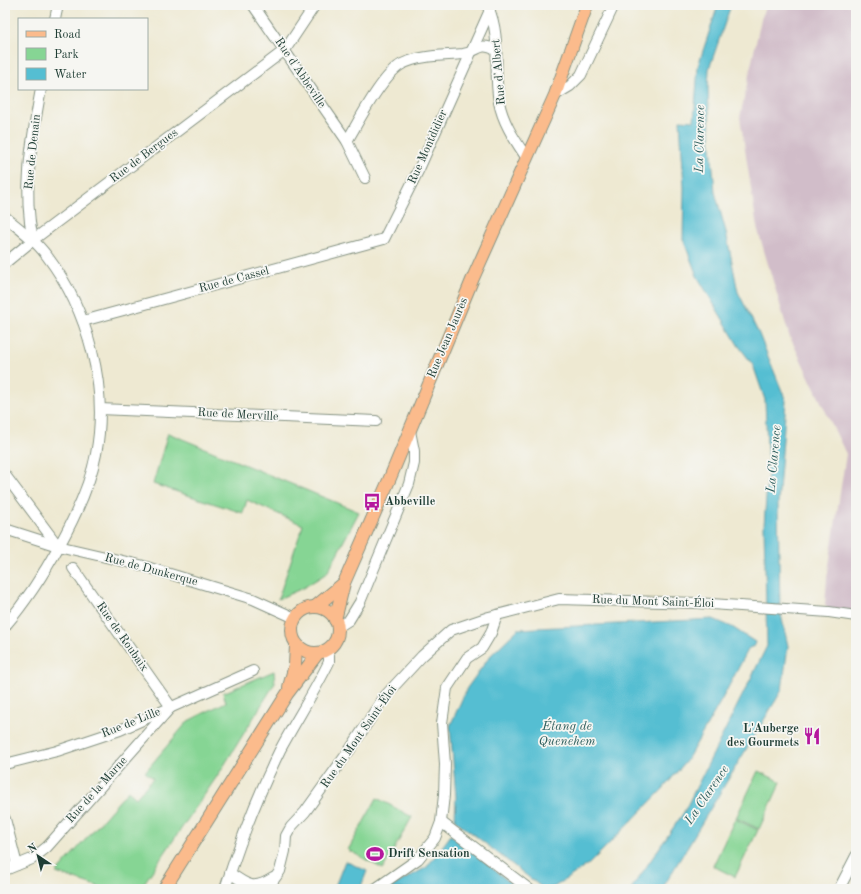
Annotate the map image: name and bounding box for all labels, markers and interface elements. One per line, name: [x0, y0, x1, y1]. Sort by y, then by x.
legend: [18, 18, 148, 90]
text: Road: [54, 29, 81, 41]
street label: Rue d'Abbeville: [272, 36, 328, 111]
street label: Rue d'Albert: [490, 38, 508, 106]
text: Park: [54, 49, 79, 61]
text: Water: [54, 69, 87, 81]
water label: La Clarence: [693, 105, 707, 174]
street label: Rue Montdidier: [406, 108, 450, 186]
street label: Rue de Denain: [23, 113, 43, 190]
street label: Rue de Bergues: [108, 127, 180, 185]
street label: Rue de Cassel: [198, 265, 270, 295]
street label: Rue Jean Jaurès: [426, 296, 470, 380]
street label: Rue de Merville: [197, 407, 279, 423]
water label: La Clarence: [764, 425, 783, 494]
bus stop icon: Abbeville: [362, 492, 382, 512]
place label: Abbeville: [385, 496, 436, 508]
street label: Rue de Dunkerque: [103, 552, 199, 588]
street label: Rue du Mont Saint-Éloi: [592, 591, 714, 610]
street label: Rue de Roubaix: [94, 600, 150, 674]
street label: Rue du Mont Saint-Éloi: [317, 682, 399, 791]
street label: Rue de Lille: [100, 706, 163, 740]
water label: Étang de Quenehem: [538, 718, 596, 748]
place label: L'Auberge des Gourmets: [727, 723, 799, 749]
restaurant icon: L'Auberge des Gourmets: [802, 726, 822, 746]
street label: Rue de la Marne: [64, 754, 130, 825]
water label: La Clarence: [682, 763, 731, 828]
north arrow: [18, 836, 58, 876]
text: N: [27, 842, 40, 856]
sports icon: Drift Sensation: [365, 844, 385, 864]
place label: Drift Sensation: [388, 848, 470, 860]

